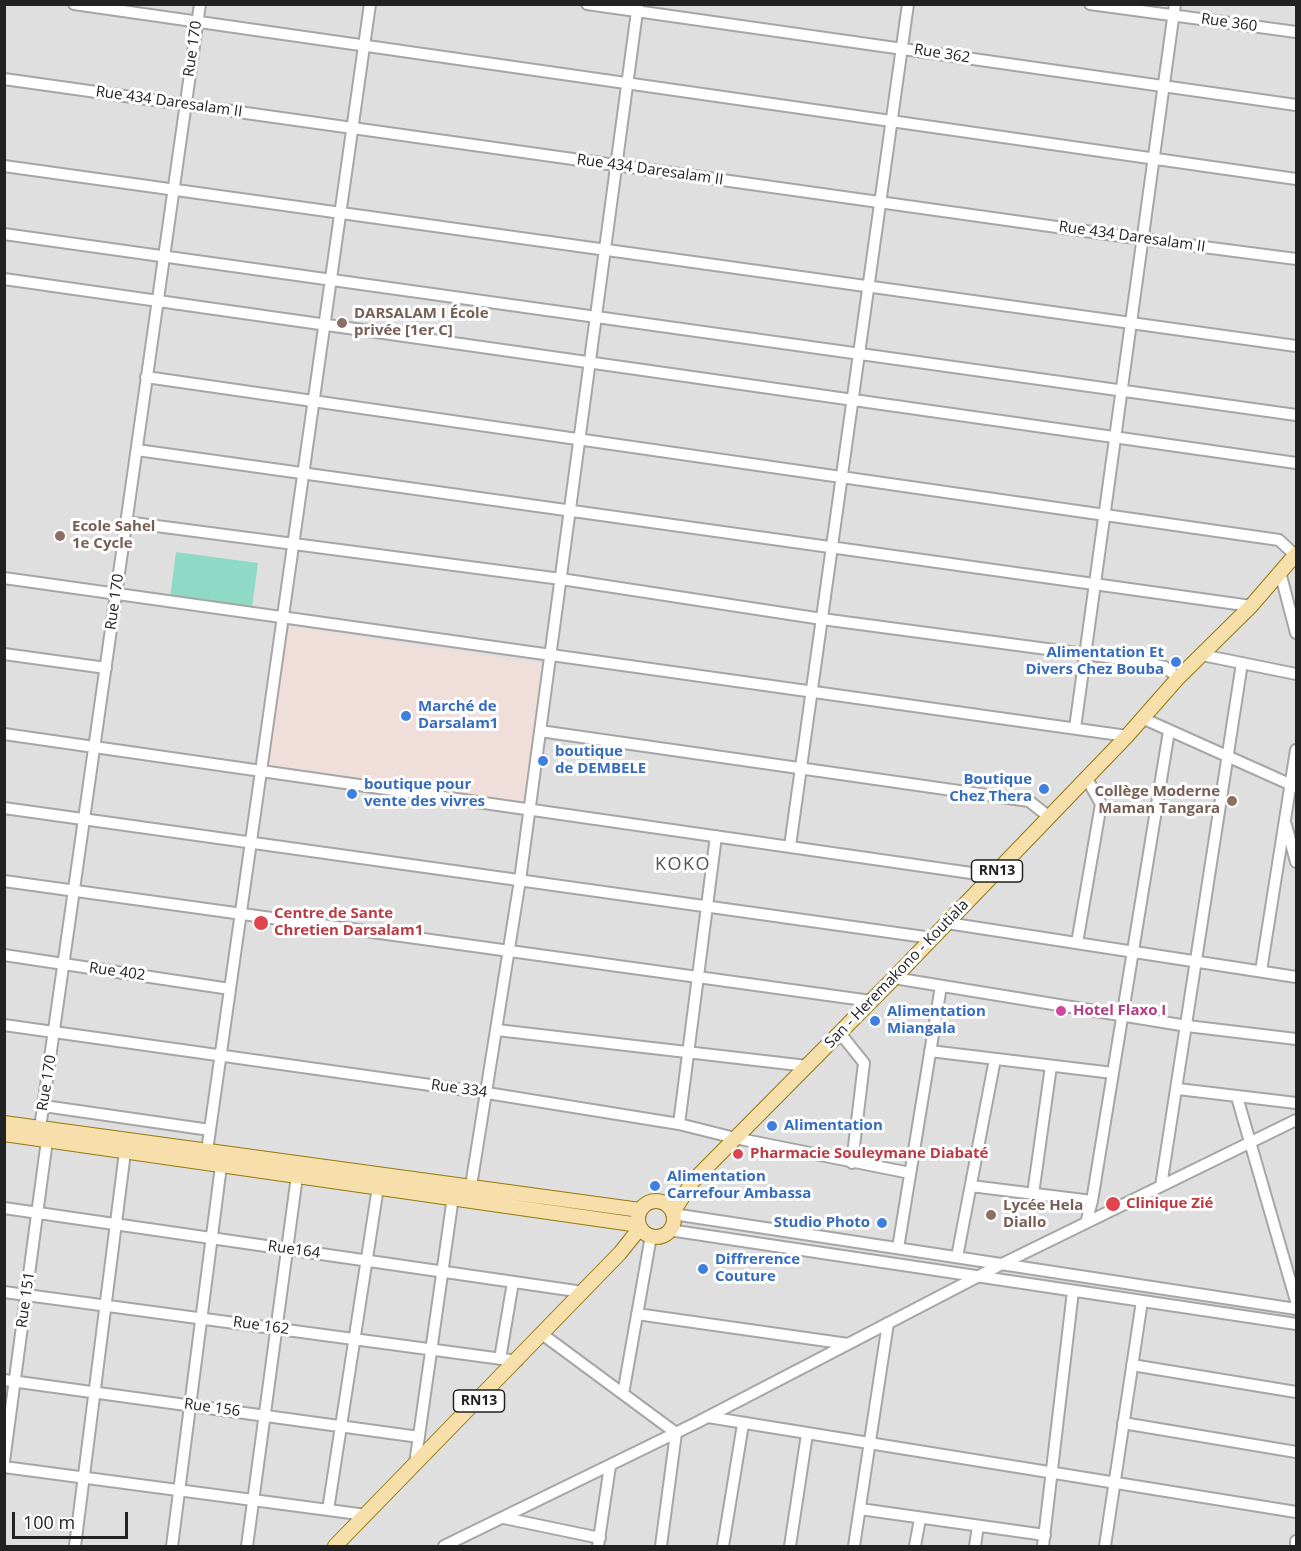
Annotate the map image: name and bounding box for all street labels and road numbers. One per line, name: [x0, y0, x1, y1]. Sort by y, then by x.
street label: Rue 360: [1200, 10, 1258, 36]
street label: Rue 170: [180, 20, 206, 78]
street label: Rue 362: [913, 41, 971, 67]
street label: Rue 434 Daresalam II: [94, 83, 244, 121]
street label: Rue 434 Daresalam II: [575, 151, 725, 189]
street label: Rue 434 Daresalam II: [1057, 218, 1207, 256]
street label: Rue 170: [102, 573, 128, 631]
road number: RN13: [972, 860, 1022, 882]
street label: San - Heremakono - Koutiala: [821, 896, 973, 1052]
street label: Rue 402: [88, 959, 146, 985]
street label: Rue 170: [34, 1054, 60, 1112]
street label: Rue 334: [430, 1076, 488, 1102]
street label: Rue164: [267, 1237, 321, 1263]
street label: Rue 151: [13, 1271, 39, 1329]
street label: Rue 162: [232, 1313, 290, 1339]
road number: RN13: [454, 1390, 504, 1412]
street label: Rue 156: [183, 1395, 241, 1421]

